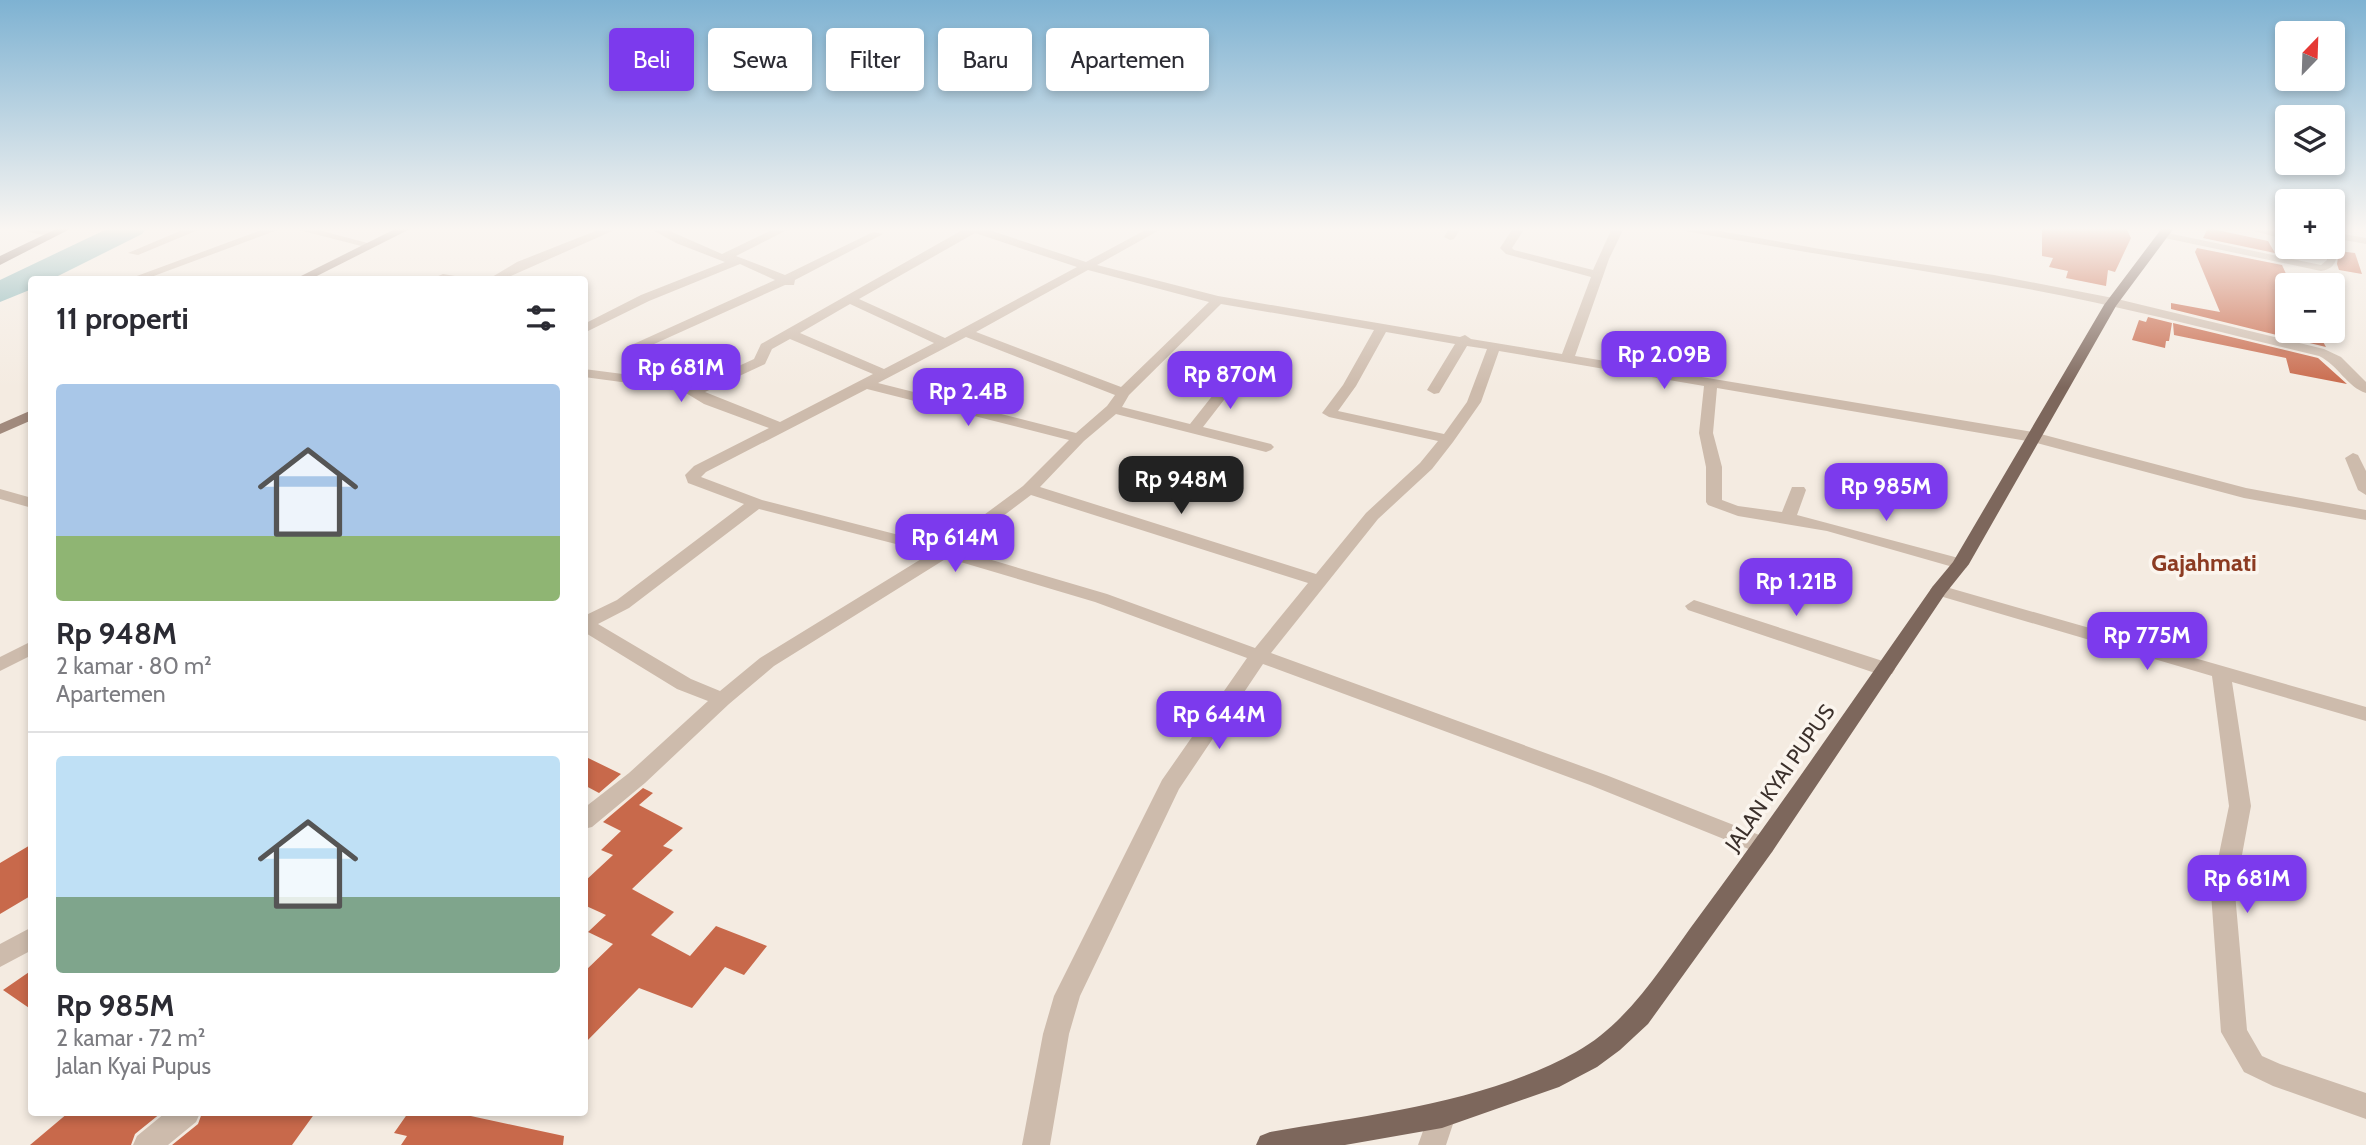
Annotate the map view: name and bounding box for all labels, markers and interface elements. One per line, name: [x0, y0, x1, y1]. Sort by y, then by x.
north arrow: [2275, 21, 2345, 91]
map controls: [2275, 21, 2345, 343]
chip: Beli: [609, 28, 694, 91]
chip: Sewa: [708, 28, 812, 91]
chip: Filter: [826, 28, 924, 91]
chip: Baru: [938, 28, 1032, 91]
chip: Apartemen: [1046, 28, 1209, 91]
button: layers: [2275, 105, 2345, 175]
button: +: [2275, 189, 2345, 259]
button: −: [2275, 273, 2345, 343]
icon: filters: [522, 299, 560, 337]
text: 11 properti: [56, 300, 189, 337]
pin: Rp 2.09B: [1592, 332, 1736, 391]
text: Rp 2.09B: [1617, 340, 1711, 368]
pin: Rp 681M: [616, 344, 746, 404]
pin: Rp 870M: [1165, 352, 1295, 411]
text: Rp 681M: [637, 353, 725, 381]
text: Rp 870M: [1183, 360, 1277, 388]
pin: Rp 2.4B: [903, 368, 1033, 428]
text: Rp 2.4B: [929, 377, 1007, 405]
icon: home: [245, 429, 371, 555]
pin: Rp 948M: [1116, 456, 1246, 516]
pin: Rp 985M: [1821, 463, 1951, 523]
text: Rp 948M: [1135, 465, 1227, 493]
text: Rp 985M: [1841, 472, 1931, 500]
pin: Rp 614M: [890, 514, 1020, 574]
text: Rp 614M: [911, 523, 999, 551]
district label: Gajahmati: [2151, 548, 2257, 577]
pin: Rp 1.21B: [1724, 558, 1868, 618]
text: Rp 1.21B: [1755, 567, 1837, 595]
pin: Rp 775M: [2082, 612, 2212, 672]
text: Rp 948M: [56, 615, 177, 652]
text: Rp 775M: [2103, 621, 2191, 649]
text: 2 kamar · 80 m²: [56, 652, 212, 680]
text: Apartemen: [56, 680, 166, 708]
pin: Rp 644M: [1154, 692, 1284, 751]
text: Rp 644M: [1172, 700, 1266, 728]
street label: JALAN KYAI PUPUS: [1719, 700, 1840, 857]
icon: home: [245, 801, 371, 927]
pin: Rp 681M: [2182, 856, 2312, 915]
text: Rp 681M: [2203, 864, 2291, 892]
text: Rp 985M: [56, 987, 175, 1024]
text: 2 kamar · 72 m²: [56, 1024, 205, 1052]
text: Jalan Kyai Pupus: [56, 1052, 211, 1080]

